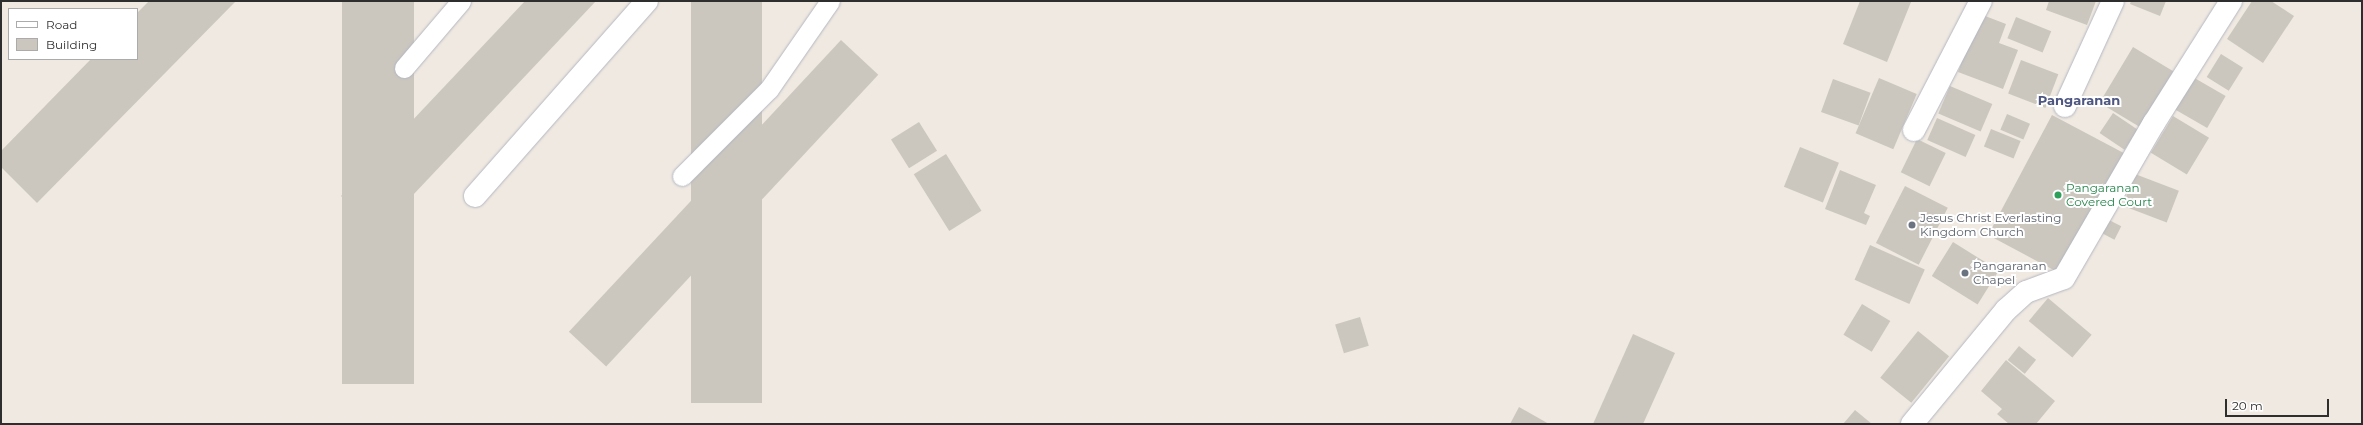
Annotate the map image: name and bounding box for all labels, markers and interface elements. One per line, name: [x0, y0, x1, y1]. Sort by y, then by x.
legend: [8, 8, 138, 60]
text: Road: [46, 17, 77, 32]
text: Building: [46, 37, 97, 52]
district label: Pangaranan: [2038, 92, 2120, 108]
place label: Pangaranan Covered Court: [2066, 181, 2152, 209]
marker: Pangaranan Covered Court: [2053, 190, 2063, 200]
place label: Jesus Christ Everlasting Kingdom Church: [1920, 211, 2061, 239]
marker: Jesus Christ Everlasting Kingdom Church: [1907, 220, 1917, 230]
place label: Pangaranan Chapel: [1973, 259, 2047, 287]
marker: Pangaranan Chapel: [1960, 268, 1970, 278]
scale bar: [2227, 391, 2331, 417]
text: 20 m: [2232, 398, 2263, 413]

